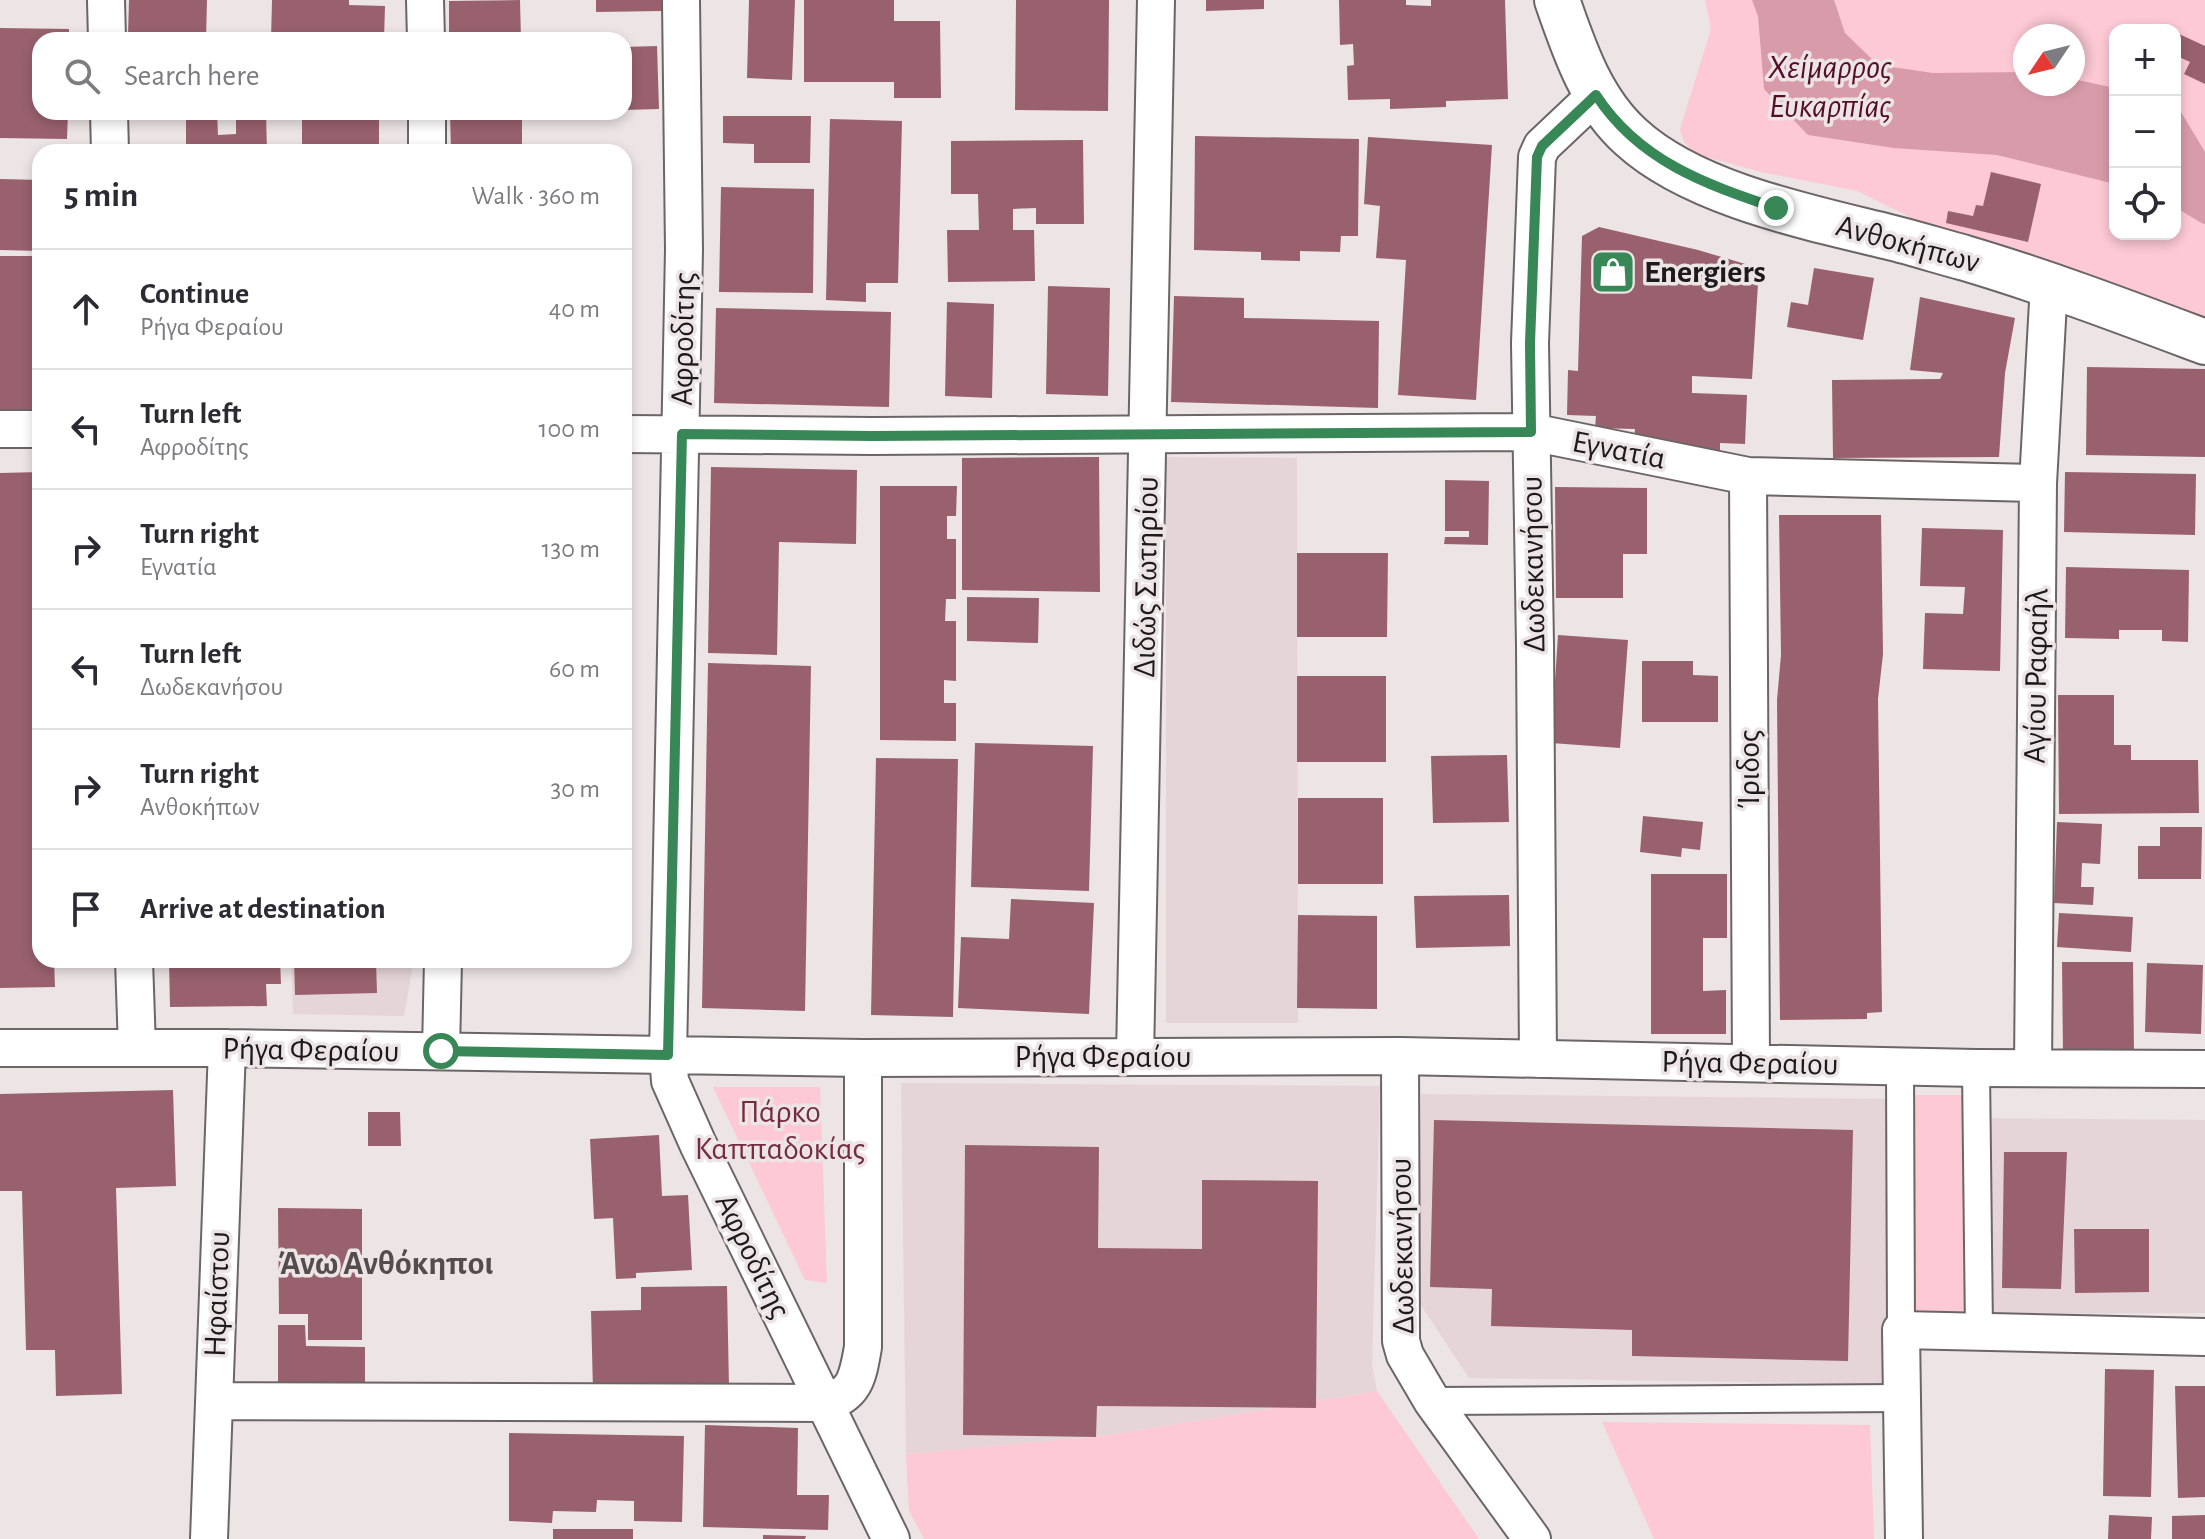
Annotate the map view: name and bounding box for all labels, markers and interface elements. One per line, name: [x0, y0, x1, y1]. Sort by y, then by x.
north arrow: [2013, 24, 2085, 96]
map controls: [2109, 24, 2181, 240]
button: +: [2109, 24, 2181, 96]
search box: [32, 32, 632, 120]
water label: Χείμαρρος Ευκαρπίας: [1767, 51, 1892, 124]
icon: search: [60, 54, 104, 98]
text: Search here: [124, 61, 260, 91]
button: −: [2109, 96, 2181, 168]
button: locate: [2109, 168, 2181, 240]
text: 5 min: [64, 179, 138, 213]
text: Walk · 360 m: [472, 183, 600, 209]
route end: [1758, 190, 1794, 226]
street label: Ανθοκήπων: [1833, 210, 1983, 278]
shop icon: Energiers: [1589, 248, 1637, 296]
place label: Energiers: [1644, 256, 1766, 288]
street label: Αφροδίτης: [666, 272, 700, 406]
text: Continue: [140, 279, 249, 309]
icon: ahead: [64, 287, 108, 331]
text: 40 m: [549, 296, 600, 322]
text: Ρήγα Φεραίου: [140, 314, 284, 340]
text: Turn left: [140, 399, 241, 429]
icon: left: [64, 407, 108, 451]
text: 100 m: [539, 416, 600, 442]
street label: Εγνατία: [1570, 425, 1668, 475]
text: Αφροδίτης: [140, 434, 249, 460]
street label: Διδώς Σωτηρίου: [1128, 476, 1164, 678]
street label: Δωδεκανήσου: [1515, 476, 1551, 652]
text: Turn right: [140, 519, 259, 549]
icon: right: [64, 527, 108, 571]
text: 130 m: [542, 536, 600, 562]
text: Εγνατία: [140, 554, 217, 580]
street label: Αγίου Ραφαήλ: [2018, 587, 2054, 764]
text: Turn left: [140, 639, 241, 669]
icon: left: [64, 647, 108, 691]
text: 60 m: [549, 656, 600, 682]
text: Δωδεκανήσου: [140, 674, 283, 700]
street label: Ίριδος: [1733, 730, 1765, 808]
text: Turn right: [140, 759, 259, 789]
icon: right: [64, 767, 108, 811]
text: 30 m: [550, 776, 600, 802]
text: Ανθοκήπων: [140, 794, 260, 820]
icon: arrive: [64, 887, 108, 931]
text: Arrive at destination: [140, 894, 386, 924]
street label: Ρήγα Φεραίου: [222, 1032, 400, 1068]
route start: [423, 1033, 459, 1069]
street label: Ρήγα Φεραίου: [1015, 1041, 1191, 1073]
street label: Ρήγα Φεραίου: [1661, 1045, 1839, 1081]
park label: Πάρκο Καππαδοκίας: [695, 1096, 865, 1165]
street label: Δωδεκανήσου: [1384, 1158, 1420, 1334]
street label: Αφροδίτης: [709, 1189, 797, 1323]
street label: Ηφαίστου: [199, 1231, 235, 1357]
district label: Άνω Ανθόκηποι: [279, 1247, 493, 1281]

